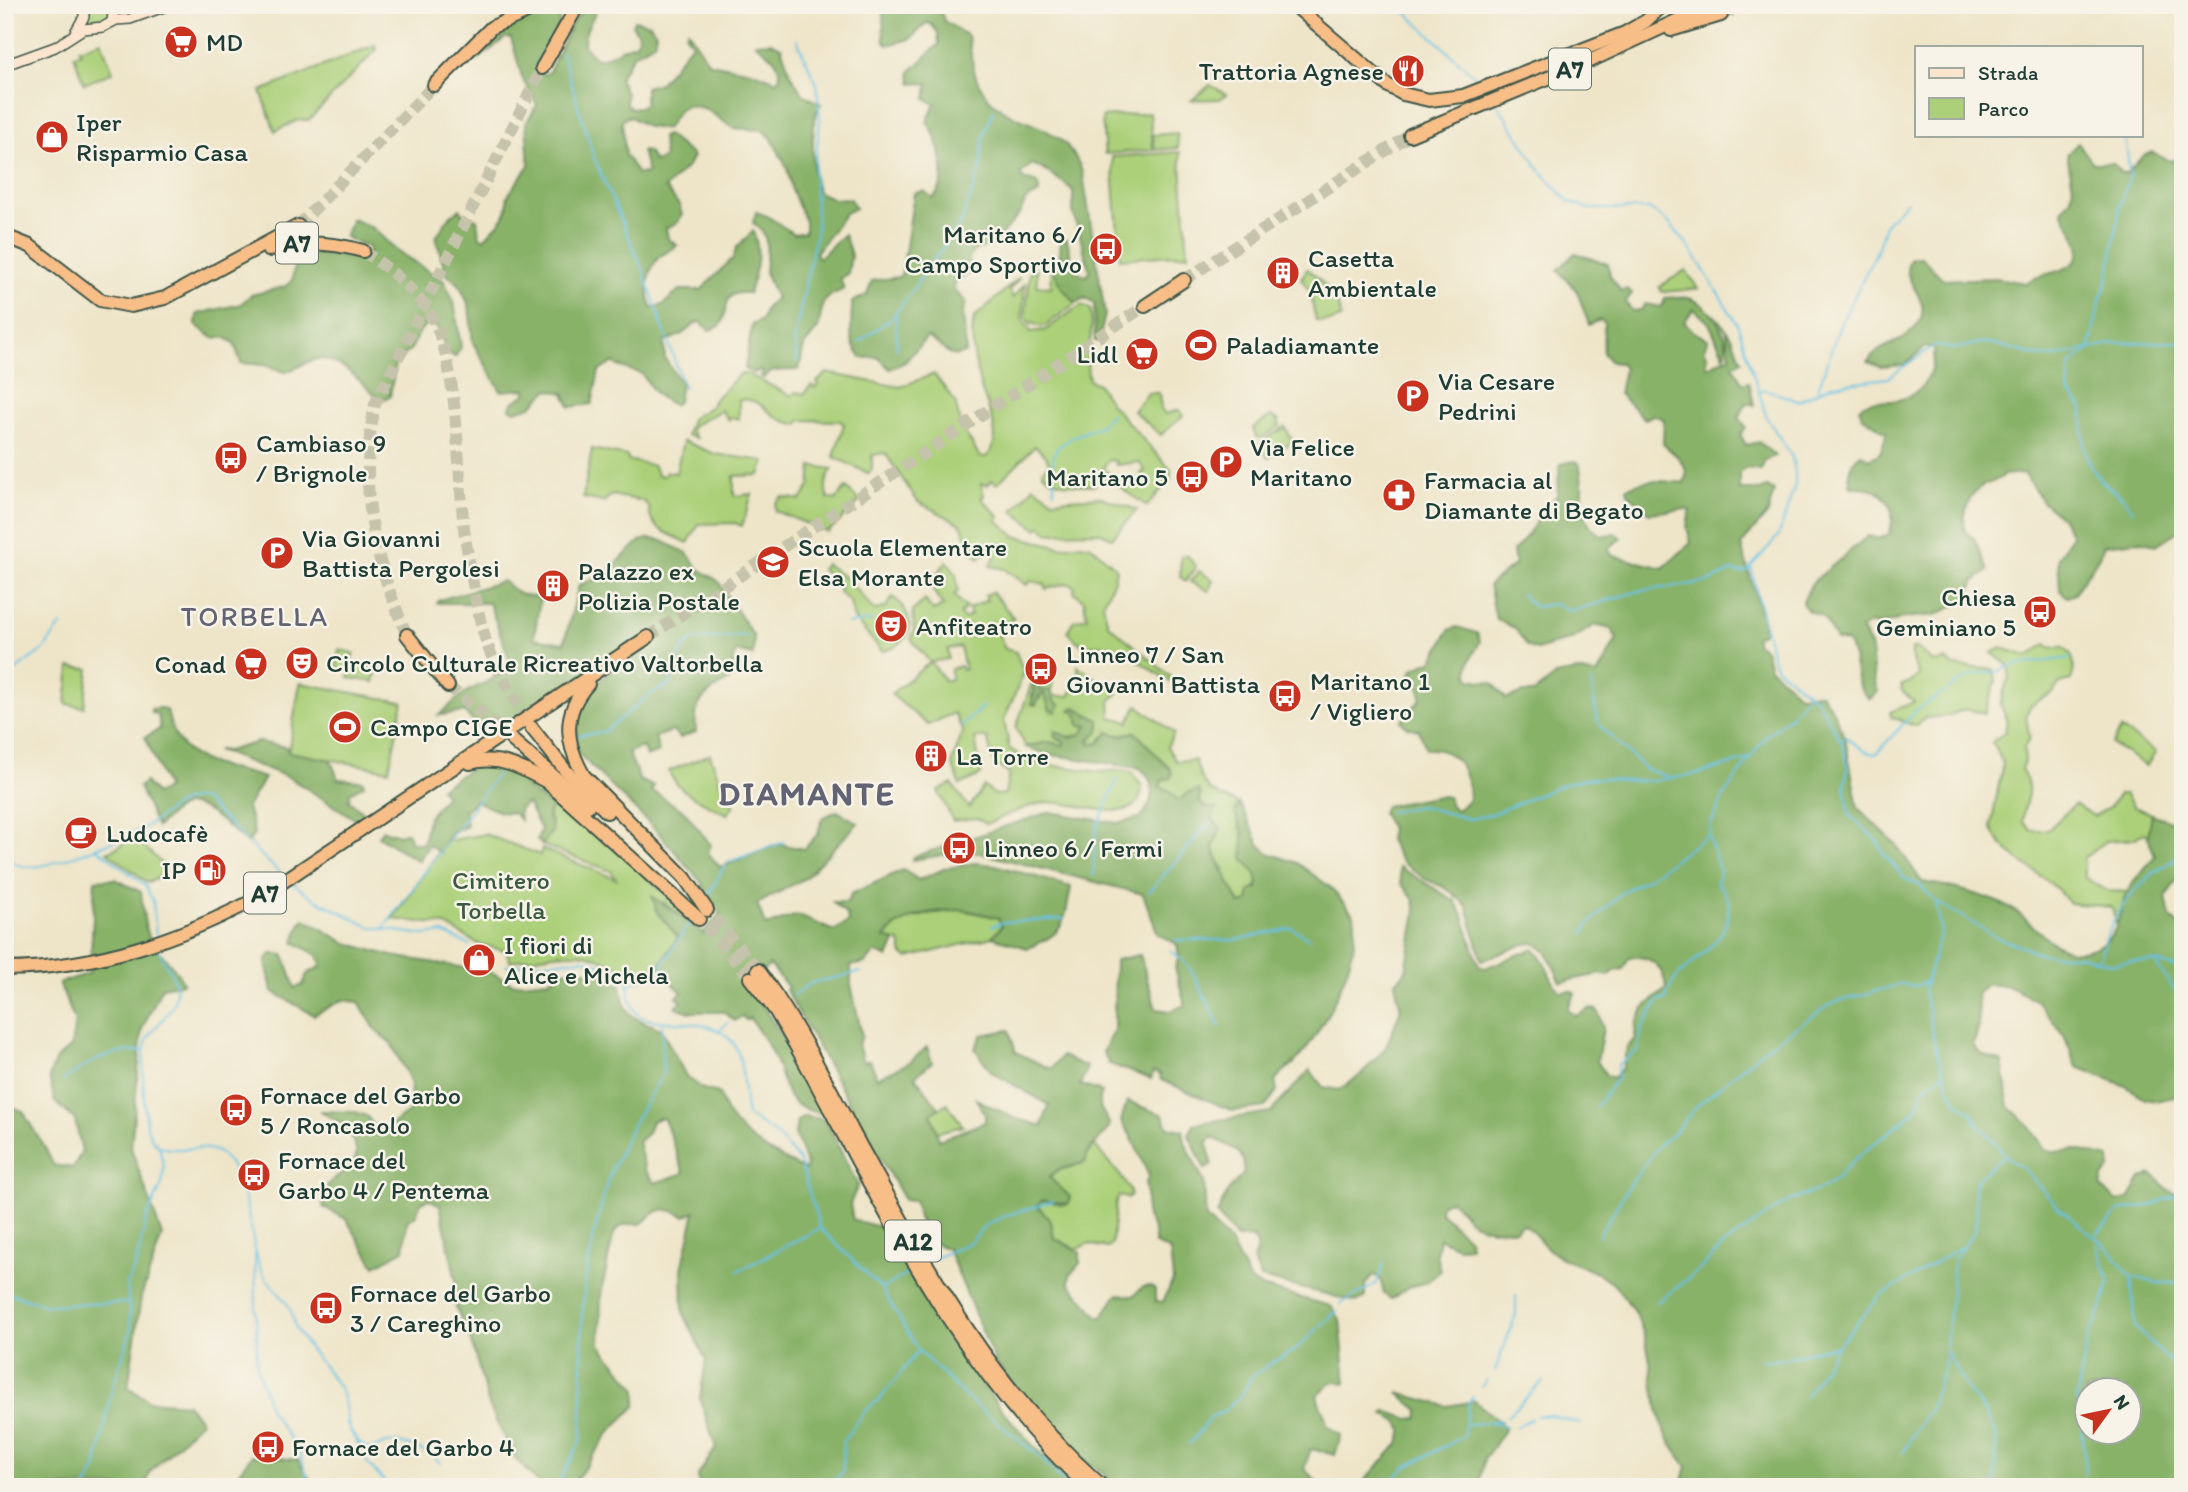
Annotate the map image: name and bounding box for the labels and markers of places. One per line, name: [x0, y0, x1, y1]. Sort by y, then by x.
supermarket icon: MD: [162, 23, 200, 61]
place label: MD: [206, 26, 243, 58]
restaurant icon: Trattoria Agnese: [1389, 52, 1427, 90]
place label: Trattoria Agnese: [1199, 55, 1384, 87]
place label: Iper Risparmio Casa: [76, 106, 249, 168]
shop icon: Iper Risparmio Casa: [33, 118, 71, 156]
place label: Maritano 6 / Campo Sportivo: [904, 218, 1082, 280]
bus stop icon: Maritano 6 / Campo Sportivo: [1087, 230, 1125, 268]
place label: Casetta Ambientale: [1308, 242, 1437, 304]
building icon: Casetta Ambientale: [1264, 254, 1302, 292]
sports icon: Paladiamante: [1182, 326, 1220, 364]
place label: Paladiamante: [1226, 329, 1379, 361]
supermarket icon: Lidl: [1123, 335, 1161, 373]
place label: Lidl: [1077, 338, 1118, 370]
place label: Via Cesare Pedrini: [1438, 365, 1555, 427]
parking icon: Via Cesare Pedrini: [1394, 377, 1432, 415]
place label: Cambiaso 9 / Brignole: [256, 427, 386, 489]
place label: Via Felice Maritano: [1250, 431, 1355, 493]
bus stop icon: Cambiaso 9 / Brignole: [212, 439, 250, 477]
parking icon: Via Felice Maritano: [1207, 443, 1245, 481]
bus stop icon: Maritano 5: [1173, 458, 1211, 496]
place label: Maritano 5: [1046, 461, 1168, 493]
place label: Farmacia al Diamante di Begato: [1424, 464, 1644, 526]
pharmacy icon: Farmacia al Diamante di Begato: [1380, 476, 1418, 514]
place label: Via Giovanni Battista Pergolesi: [302, 522, 500, 584]
place label: Scuola Elementare Elsa Morante: [798, 531, 1007, 593]
parking icon: Via Giovanni Battista Pergolesi: [258, 534, 296, 572]
school or university icon: Scuola Elementare Elsa Morante: [754, 543, 792, 581]
place label: Palazzo ex Polizia Postale: [578, 555, 740, 617]
building icon: Palazzo ex Polizia Postale: [534, 567, 572, 605]
place label: Chiesa Geminiano 5: [1876, 581, 2017, 643]
bus stop icon: Chiesa Geminiano 5: [2021, 593, 2059, 631]
theatre icon: Anfiteatro: [872, 607, 910, 645]
place label: Anfiteatro: [916, 610, 1032, 642]
place label: Linneo 7 / San Giovanni Battista: [1066, 638, 1260, 700]
theatre icon: Circolo Culturale Ricreativo Valtorbella: [283, 644, 321, 682]
supermarket icon: Conad: [232, 645, 270, 683]
place label: Circolo Culturale Ricreativo Valtorbella: [326, 647, 763, 679]
place label: Conad: [155, 648, 226, 680]
bus stop icon: Linneo 7 / San Giovanni Battista: [1022, 650, 1060, 688]
place label: Maritano 1 / Vigliero: [1310, 665, 1430, 727]
bus stop icon: Maritano 1 / Vigliero: [1266, 677, 1304, 715]
sports icon: Campo CIGE: [326, 708, 364, 746]
place label: Campo CIGE: [370, 711, 513, 743]
building icon: La Torre: [912, 737, 950, 775]
place label: La Torre: [956, 740, 1049, 772]
cafe icon: Ludocafè: [62, 814, 100, 852]
place label: Ludocafè: [106, 817, 208, 849]
bus stop icon: Linneo 6 / Fermi: [940, 829, 978, 867]
place label: Linneo 6 / Fermi: [984, 832, 1163, 864]
fuel station icon: IP: [191, 851, 229, 889]
place label: IP: [161, 854, 186, 886]
place label: I fiori di Alice e Michela: [504, 929, 669, 991]
shop icon: I fiori di Alice e Michela: [460, 941, 498, 979]
place label: Fornace del Garbo 5 / Roncasolo: [260, 1079, 461, 1141]
bus stop icon: Fornace del Garbo 5 / Roncasolo: [217, 1091, 255, 1129]
place label: Fornace del Garbo 4 / Pentema: [278, 1144, 490, 1206]
bus stop icon: Fornace del Garbo 4 / Pentema: [235, 1156, 273, 1194]
place label: Fornace del Garbo 3 / Careghino: [350, 1277, 551, 1339]
bus stop icon: Fornace del Garbo 3 / Careghino: [307, 1289, 345, 1327]
bus stop icon: Fornace del Garbo 4: [249, 1428, 287, 1466]
place label: Fornace del Garbo 4: [292, 1431, 515, 1463]

